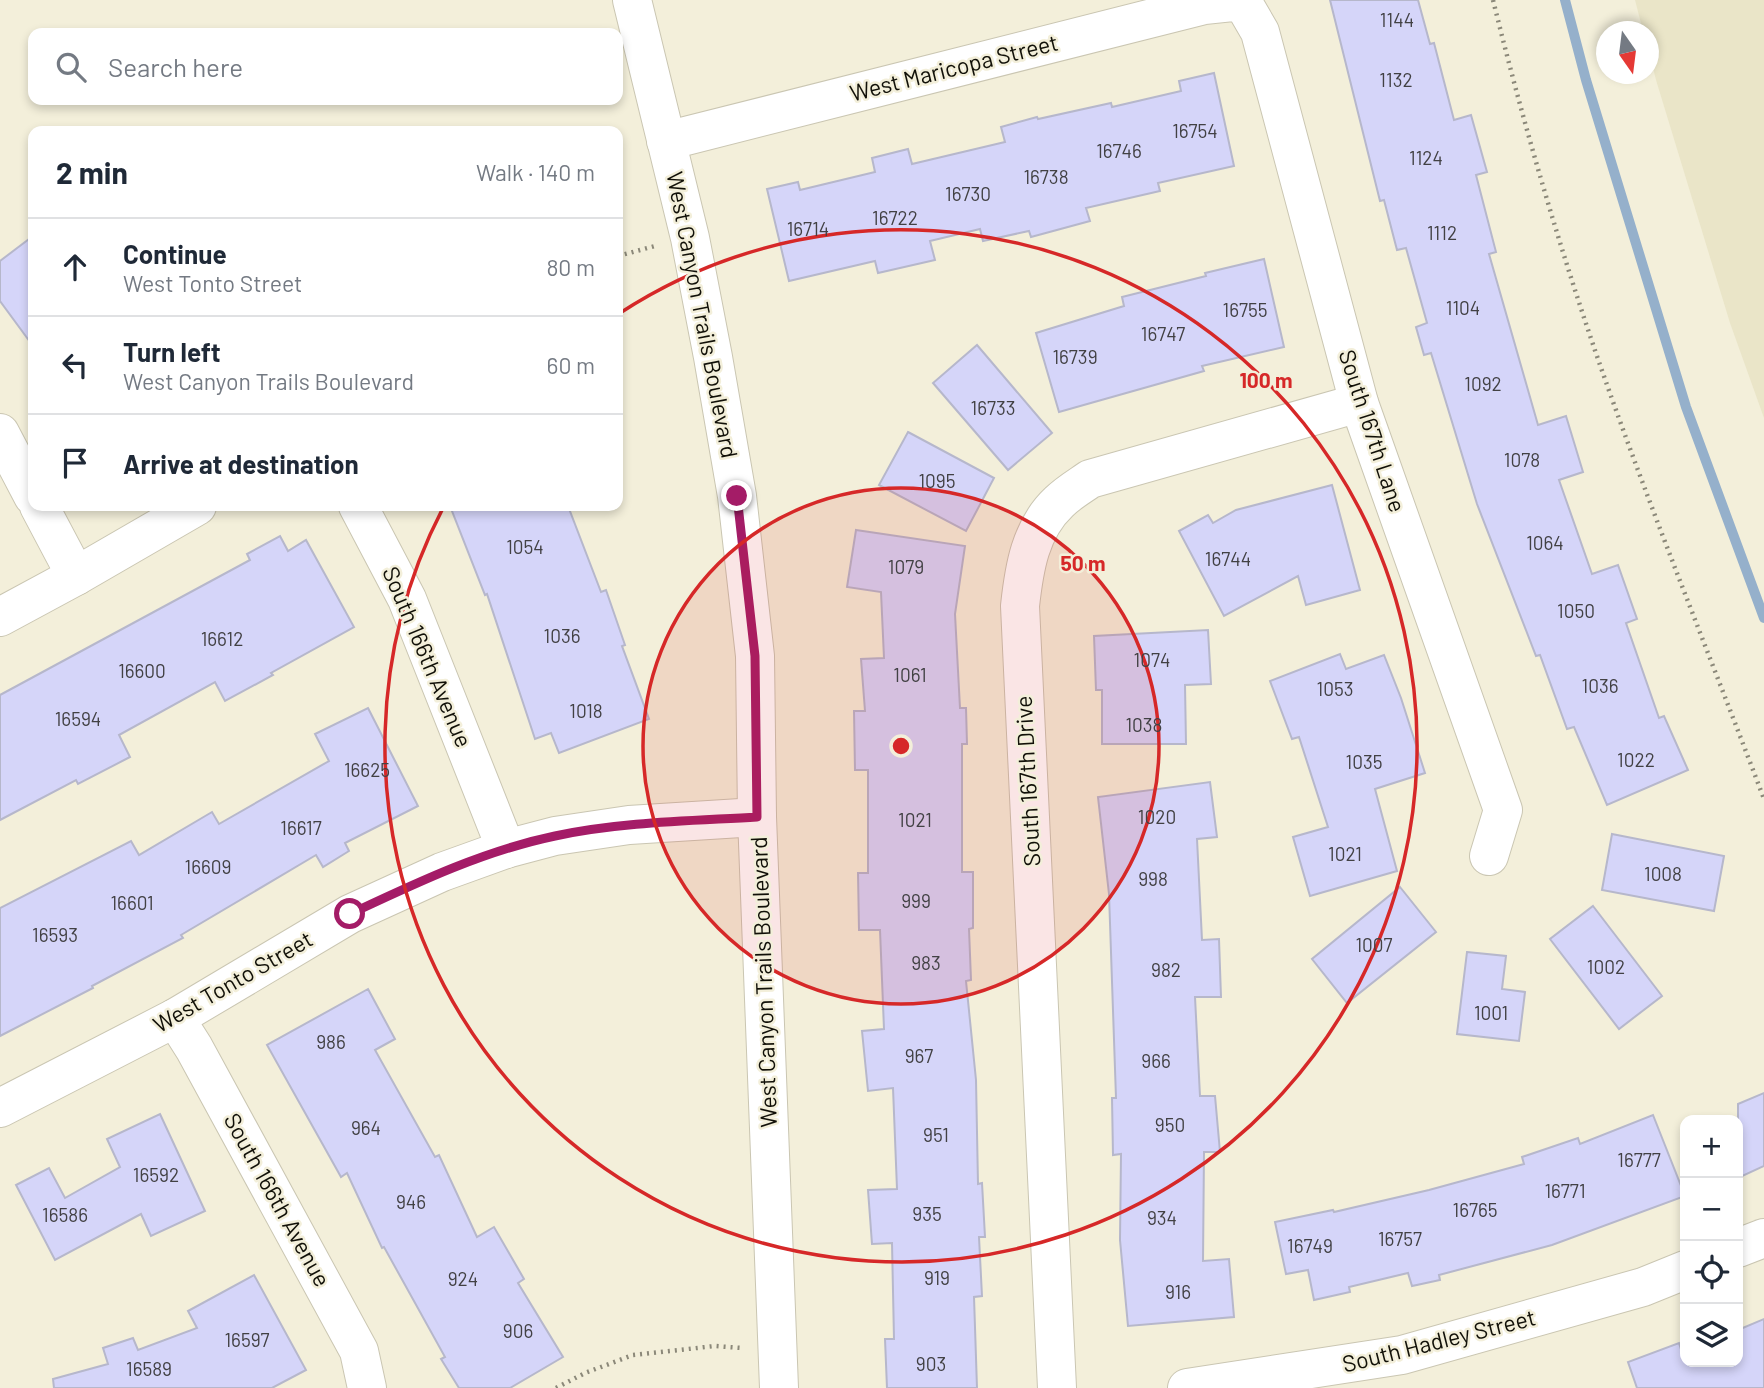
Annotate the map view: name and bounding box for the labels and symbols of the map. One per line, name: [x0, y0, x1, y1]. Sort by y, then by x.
house number: 1144: [1380, 8, 1414, 31]
north arrow: [1596, 21, 1659, 84]
street label: West Maricopa Street: [847, 28, 1061, 106]
house number: 1132: [1379, 68, 1413, 91]
house number: 16754: [1172, 119, 1218, 142]
house number: 16746: [1096, 139, 1142, 162]
house number: 1124: [1409, 146, 1443, 169]
house number: 16738: [1023, 165, 1069, 188]
street label: West Canyon Trails Boulevard: [661, 169, 745, 460]
house number: 16730: [945, 182, 991, 205]
house number: 16722: [872, 206, 918, 229]
house number: 16714: [787, 217, 829, 240]
house number: 1112: [1427, 221, 1457, 244]
house number: 1104: [1446, 296, 1480, 319]
house number: 16755: [1223, 298, 1267, 321]
house number: 16747: [1141, 322, 1185, 345]
house number: 16739: [1052, 345, 1098, 368]
street label: South 167th Lane: [1334, 346, 1412, 515]
text: 100 m: [1239, 367, 1293, 392]
house number: 1092: [1464, 372, 1502, 395]
house number: 16733: [971, 396, 1016, 419]
house number: 1078: [1504, 448, 1540, 471]
house number: 1095: [918, 469, 956, 492]
route end: [721, 480, 752, 511]
house number: 1064: [1526, 531, 1564, 554]
house number: 1054: [506, 535, 544, 558]
house number: 16744: [1205, 547, 1251, 570]
text: 50 m: [1060, 550, 1106, 575]
house number: 1079: [888, 555, 924, 578]
street label: South 166th Avenue: [377, 562, 479, 751]
house number: 1050: [1557, 599, 1595, 622]
house number: 1036: [544, 624, 580, 647]
house number: 16612: [201, 627, 243, 650]
house number: 1074: [1134, 648, 1170, 671]
house number: 16600: [118, 659, 166, 682]
house number: 1061: [893, 663, 927, 686]
house number: 1036: [1582, 674, 1618, 697]
house number: 1053: [1317, 677, 1353, 700]
street label: South 167th Drive: [1009, 695, 1045, 867]
house number: 1018: [569, 699, 603, 722]
house number: 16594: [55, 707, 101, 730]
house number: 1038: [1125, 713, 1163, 736]
centre of rings: [889, 734, 913, 758]
house number: 1022: [1617, 748, 1655, 771]
house number: 1035: [1346, 750, 1382, 773]
house number: 16625: [344, 758, 390, 781]
house number: 1020: [1138, 805, 1176, 828]
house number: 1021: [898, 808, 932, 831]
house number: 16617: [280, 816, 322, 839]
street label: West Canyon Trails Boulevard: [744, 836, 782, 1128]
house number: 1021: [1328, 842, 1362, 865]
house number: 16609: [185, 855, 231, 878]
house number: 1008: [1644, 862, 1682, 885]
house number: 998: [1138, 867, 1168, 890]
house number: 999: [901, 889, 931, 912]
house number: 16601: [110, 891, 154, 914]
route start: [334, 898, 365, 929]
house number: 16593: [32, 923, 78, 946]
street label: West Tonto Street: [148, 924, 317, 1038]
house number: 1007: [1355, 933, 1393, 956]
house number: 983: [911, 951, 941, 974]
house number: 1002: [1587, 955, 1625, 978]
house number: 982: [1151, 958, 1181, 981]
house number: 1001: [1474, 1001, 1508, 1024]
house number: 986: [316, 1030, 346, 1053]
house number: 967: [905, 1044, 933, 1067]
house number: 966: [1141, 1049, 1171, 1072]
street label: South 166th Avenue: [219, 1108, 337, 1291]
house number: 950: [1155, 1113, 1185, 1136]
house number: 964: [351, 1116, 381, 1139]
house number: 951: [923, 1123, 949, 1146]
house number: 16777: [1617, 1148, 1661, 1171]
house number: 16592: [133, 1163, 179, 1186]
house number: 16771: [1544, 1179, 1586, 1202]
house number: 946: [396, 1190, 426, 1213]
house number: 16765: [1453, 1198, 1497, 1221]
house number: 935: [912, 1202, 942, 1225]
house number: 16586: [42, 1203, 88, 1226]
house number: 934: [1147, 1206, 1177, 1229]
house number: 16757: [1378, 1227, 1422, 1250]
house number: 16749: [1287, 1234, 1333, 1257]
house number: 919: [924, 1266, 950, 1289]
house number: 924: [448, 1267, 478, 1290]
house number: 916: [1165, 1280, 1191, 1303]
street label: South Hadley Street: [1339, 1302, 1538, 1378]
house number: 906: [503, 1319, 533, 1342]
house number: 16597: [224, 1328, 270, 1351]
house number: 903: [916, 1352, 946, 1375]
house number: 16589: [126, 1357, 172, 1380]

